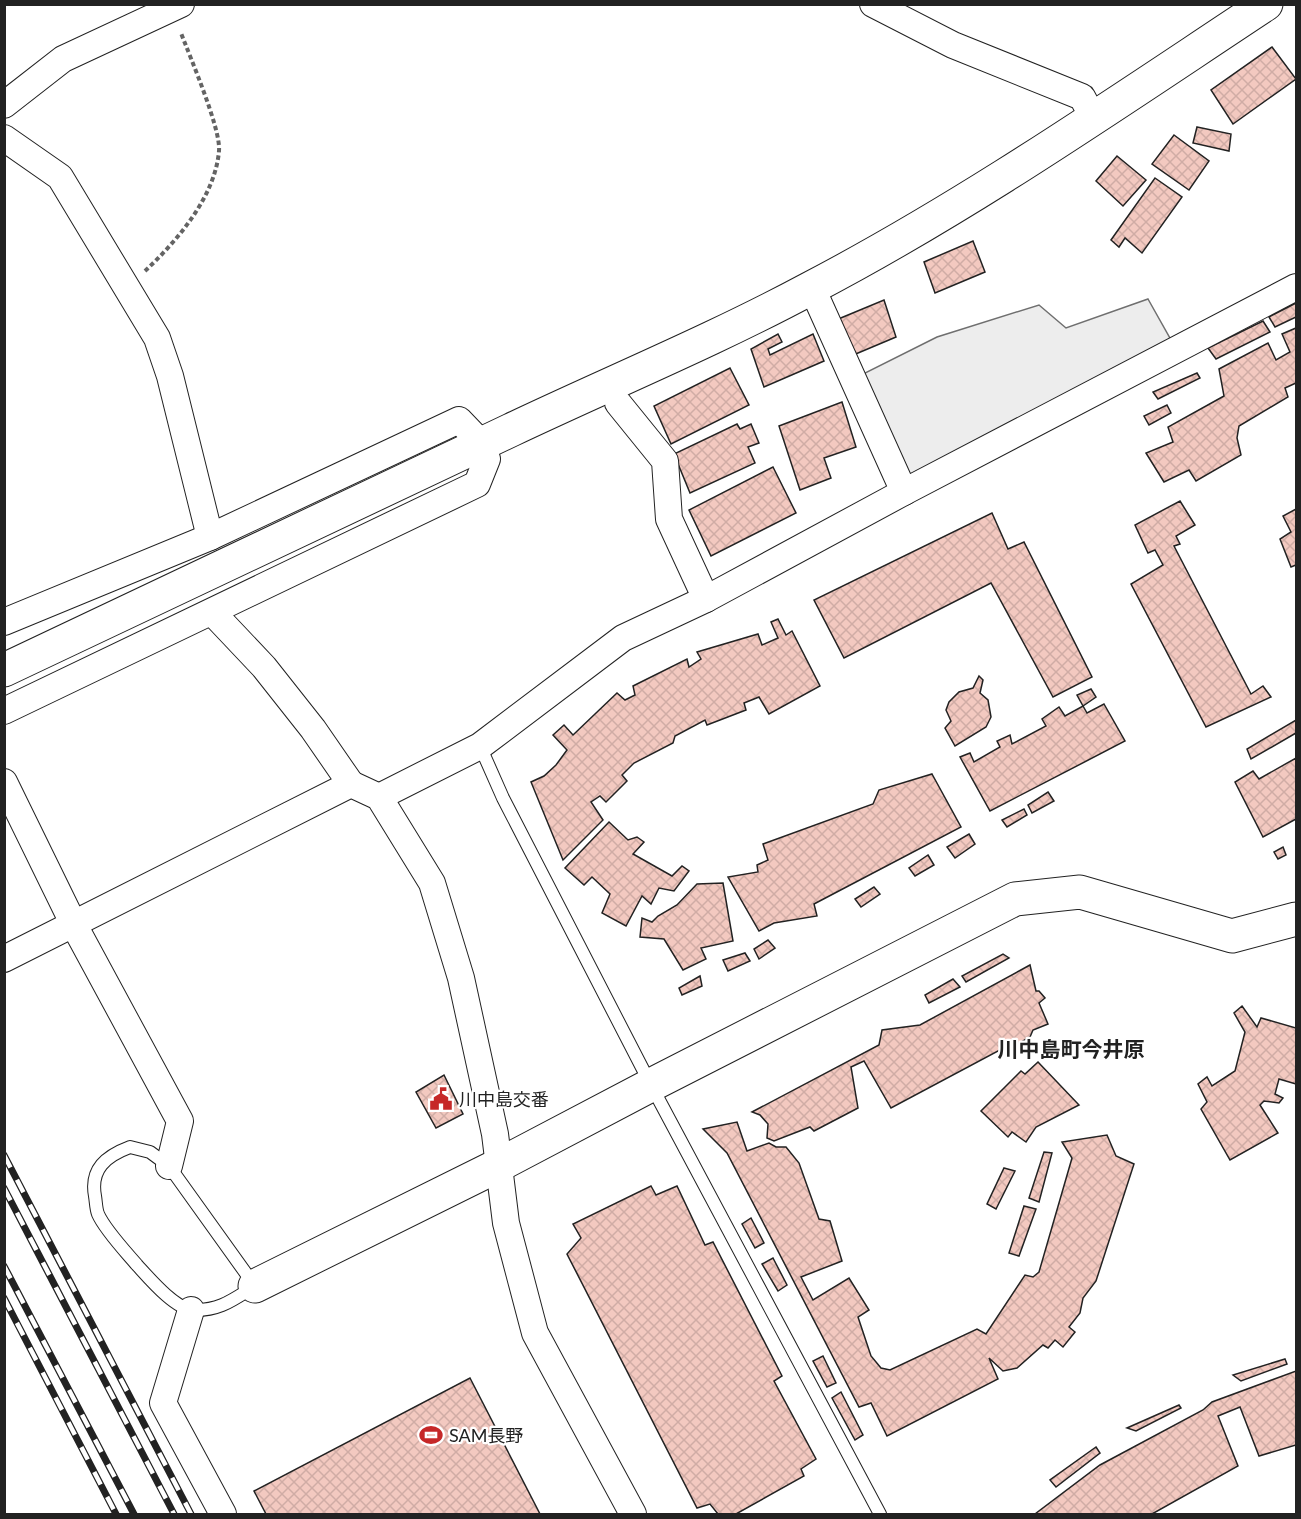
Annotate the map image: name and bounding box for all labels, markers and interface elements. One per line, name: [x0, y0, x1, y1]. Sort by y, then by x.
district label: 川中島町今井原: [998, 1036, 1145, 1061]
public building icon: 川中島交番: [428, 1086, 454, 1112]
place label: 川中島交番: [459, 1088, 549, 1110]
sports icon: SAM長野: [418, 1422, 444, 1448]
place label: SAM長野: [449, 1424, 523, 1446]

